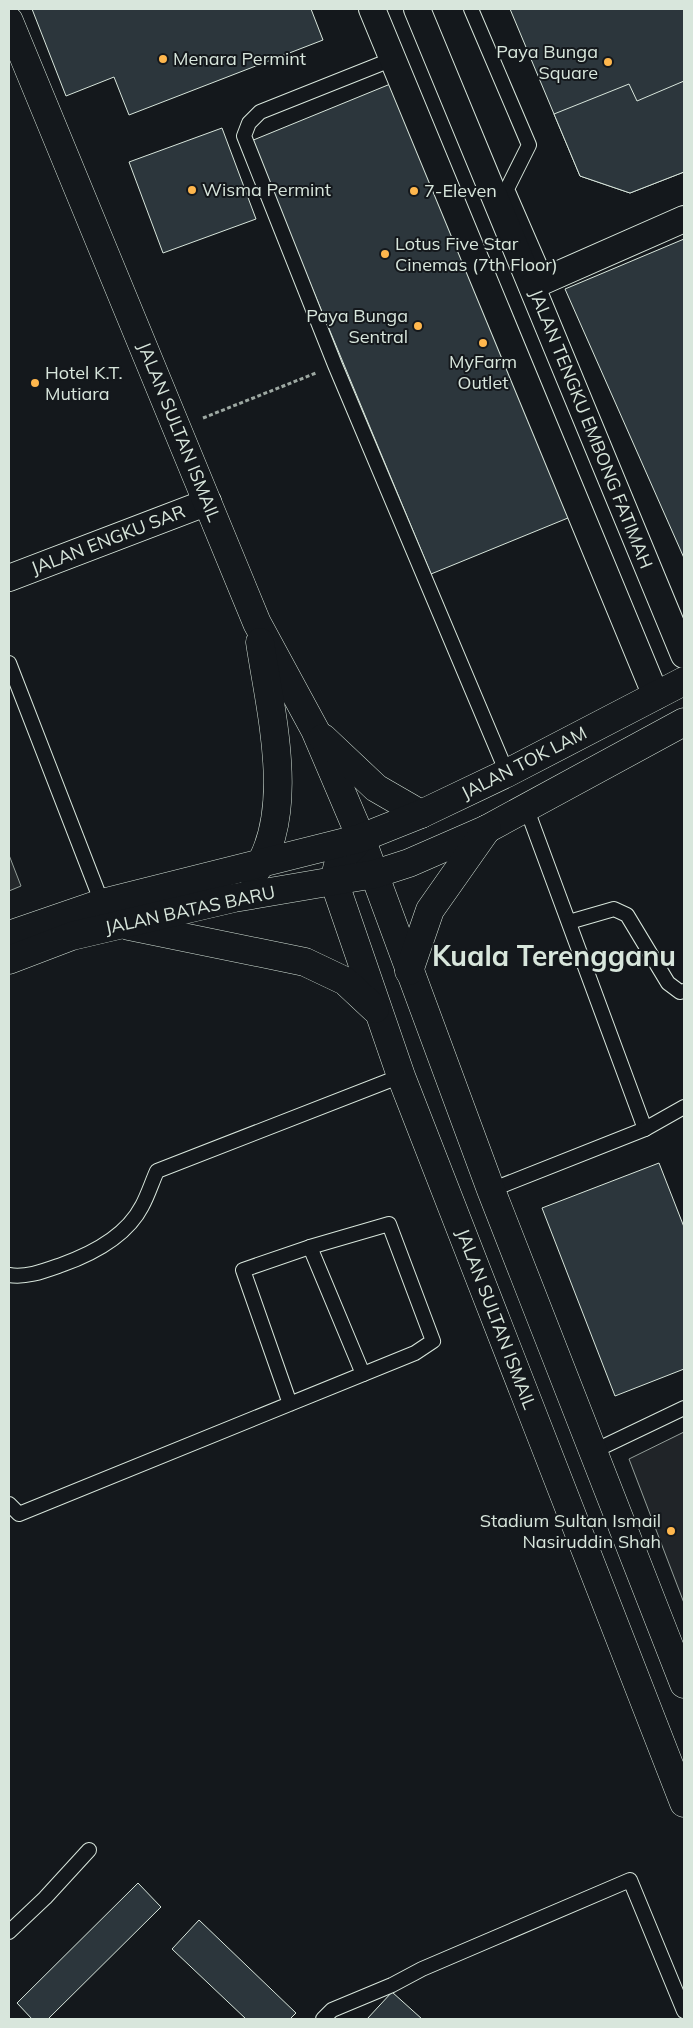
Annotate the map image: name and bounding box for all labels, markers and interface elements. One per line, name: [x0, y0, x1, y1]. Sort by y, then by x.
place label: Paya Bunga Square: [496, 40, 598, 84]
place label: Menara Permint: [173, 47, 306, 70]
marker: Menara Permint: [157, 53, 169, 65]
marker: Paya Bunga Square: [602, 56, 614, 68]
place label: Wisma Permint: [202, 178, 331, 201]
place label: 7-Eleven: [424, 179, 497, 202]
marker: Wisma Permint: [186, 184, 198, 196]
marker: 7-Eleven: [408, 185, 420, 197]
place label: Lotus Five Star Cinemas (7th Floor): [395, 232, 558, 276]
marker: Lotus Five Star Cinemas (7th Floor): [379, 248, 391, 260]
street label: JALAN TENGKU EMBONG FATIMAH: [525, 286, 658, 572]
place label: Paya Bunga Sentral: [306, 304, 408, 348]
marker: Paya Bunga Sentral: [412, 320, 424, 332]
marker: MyFarm Outlet: [477, 337, 489, 349]
street label: JALAN SULTAN ISMAIL: [133, 339, 226, 525]
place label: MyFarm Outlet: [449, 350, 517, 394]
place label: Hotel K.T. Mutiara: [45, 361, 123, 405]
marker: Hotel K.T. Mutiara: [29, 377, 41, 389]
street label: JALAN ENGKU SAR: [28, 500, 188, 579]
street label: JALAN TOK LAM: [457, 721, 591, 804]
street label: JALAN BATAS BARU: [103, 880, 277, 939]
district label: Kuala Terengganu: [432, 938, 676, 973]
street label: JALAN SULTAN ISMAIL: [451, 1225, 542, 1413]
place label: Stadium Sultan Ismail Nasiruddin Shah: [480, 1509, 661, 1553]
marker: Stadium Sultan Ismail Nasiruddin Shah: [665, 1525, 677, 1537]

